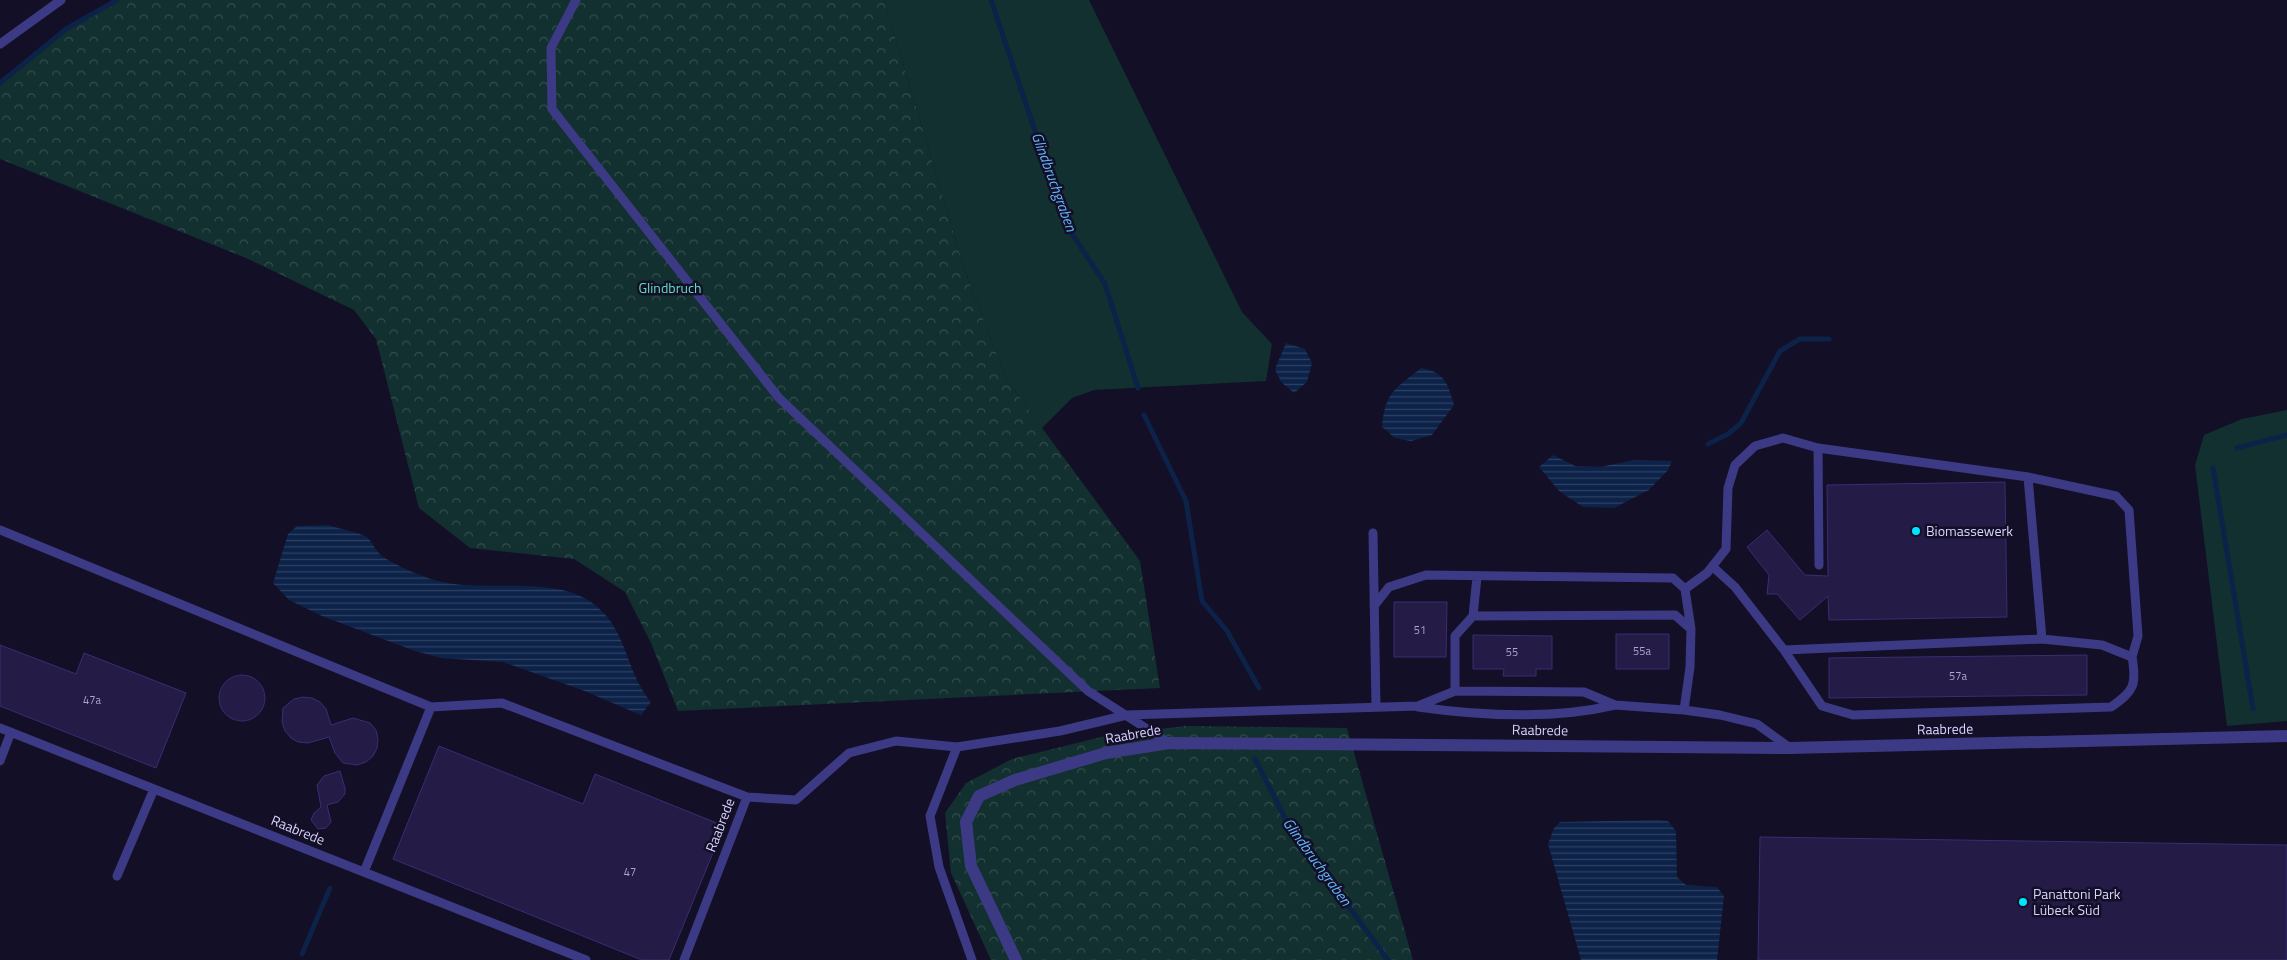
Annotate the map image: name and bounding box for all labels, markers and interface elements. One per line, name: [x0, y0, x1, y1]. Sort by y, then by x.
water label: Glindbruchgraben: [1026, 129, 1083, 235]
park label: Glindbruch: [638, 277, 702, 298]
place label: Biomassewerk: [1926, 520, 2013, 541]
marker: Biomassewerk: [1910, 525, 1922, 537]
house number: 51: [1414, 622, 1426, 638]
house number: 55a: [1633, 643, 1651, 659]
house number: 55: [1506, 644, 1518, 660]
house number: 57a: [1949, 668, 1967, 684]
house number: 47a: [83, 692, 101, 708]
street label: Raabrede: [1103, 718, 1162, 749]
street label: Raabrede: [1917, 718, 1973, 739]
street label: Raabrede: [1512, 719, 1568, 740]
street label: Raabrede: [700, 795, 739, 855]
street label: Raabrede: [268, 809, 328, 850]
water label: Glindbruchgraben: [1278, 813, 1358, 911]
house number: 47: [624, 864, 636, 880]
place label: Panattoni Park Lübeck Süd: [2033, 883, 2121, 920]
marker: Panattoni Park Lübeck Süd: [2017, 896, 2029, 908]

